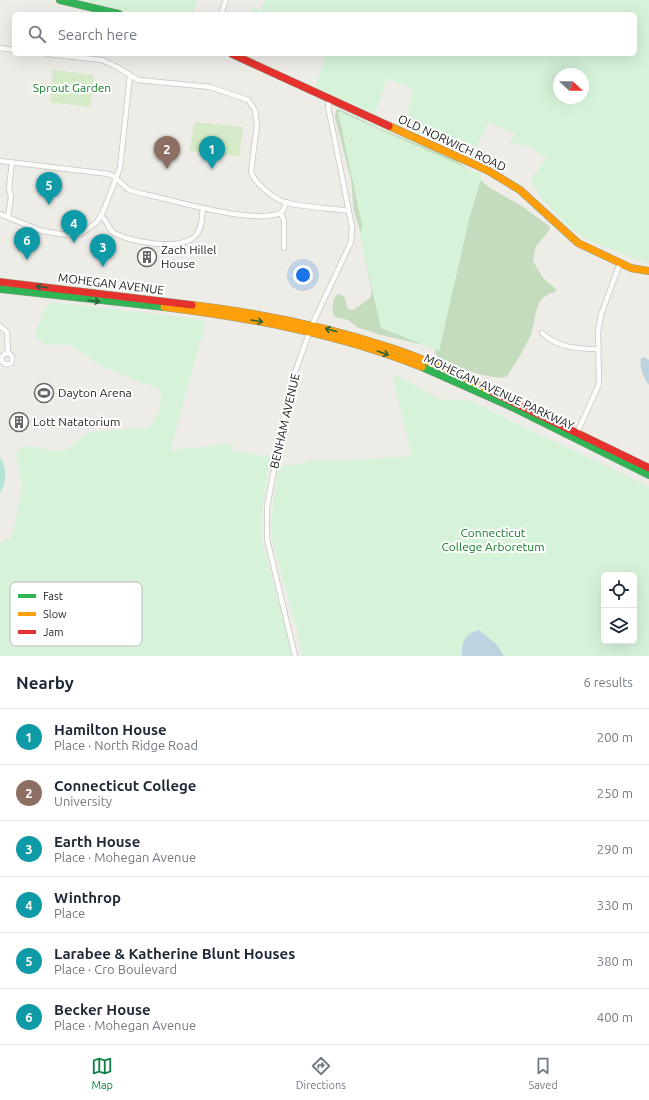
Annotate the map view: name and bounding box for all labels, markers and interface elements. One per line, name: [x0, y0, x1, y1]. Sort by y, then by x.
search box: [12, 12, 637, 56]
icon: search: [26, 23, 48, 45]
text: Search here: [58, 26, 137, 43]
north arrow: [553, 68, 589, 104]
park label: Sprout Garden: [33, 81, 111, 94]
street label: OLD NORWICH ROAD: [396, 112, 508, 173]
pin: 2: [154, 136, 180, 169]
pin: 1: [199, 136, 225, 169]
pin: 5: [36, 172, 62, 205]
pin: 4: [61, 210, 87, 243]
pin: 6: [14, 227, 40, 260]
pin: 3: [90, 234, 116, 267]
place label: Zach Hillel House: [161, 243, 217, 270]
building icon: Zach Hillel House: [136, 246, 158, 268]
your location: [293, 265, 313, 285]
street label: MOHEGAN AVENUE: [57, 271, 165, 296]
one-way arrow: [35, 283, 48, 291]
one-way arrow: [87, 297, 100, 304]
one-way arrow: [251, 317, 264, 325]
one-way arrow: [325, 326, 338, 333]
one-way arrow: [377, 350, 389, 358]
street label: MOHEGAN AVENUE PARKWAY: [422, 351, 576, 432]
street label: BENHAM AVENUE: [267, 372, 302, 470]
sports icon: Dayton Arena: [33, 382, 55, 404]
place label: Dayton Arena: [58, 386, 132, 399]
building icon: Lott Natatorium: [8, 411, 30, 433]
place label: Lott Natatorium: [33, 415, 120, 428]
park label: Connecticut College Arboretum: [441, 526, 545, 553]
map controls: [601, 572, 637, 644]
button: locate: [601, 572, 637, 608]
legend: [10, 582, 142, 646]
text: Fast: [43, 590, 64, 602]
text: Slow: [43, 608, 67, 620]
button: layers: [601, 608, 637, 644]
text: Jam: [43, 626, 64, 638]
text: Nearby: [16, 673, 74, 692]
text: 6 results: [583, 675, 633, 689]
text: Hamilton House: [54, 721, 167, 738]
text: 1: [25, 730, 33, 744]
text: 200 m: [597, 730, 633, 744]
text: Place · North Ridge Road: [54, 738, 198, 752]
text: Connecticut College: [54, 777, 197, 794]
text: 2: [25, 786, 33, 800]
text: 250 m: [597, 786, 633, 800]
text: University: [54, 794, 112, 808]
text: Earth House: [54, 833, 140, 850]
text: 3: [25, 842, 33, 856]
text: 290 m: [597, 842, 633, 856]
text: Place · Mohegan Avenue: [54, 850, 196, 864]
text: Winthrop: [54, 889, 121, 906]
text: 4: [25, 898, 33, 912]
text: 330 m: [597, 898, 633, 912]
text: Place: [54, 906, 85, 920]
text: Larabee & Katherine Blunt Houses: [54, 945, 295, 962]
text: 5: [25, 954, 33, 968]
text: 380 m: [597, 954, 633, 968]
text: Place · Cro Boulevard: [54, 962, 177, 976]
text: Becker House: [54, 1001, 151, 1018]
text: 6: [25, 1010, 33, 1024]
text: 400 m: [597, 1010, 633, 1024]
text: Place · Mohegan Avenue: [54, 1018, 196, 1032]
tab: Map: [91, 1055, 113, 1091]
tab: Directions: [296, 1055, 346, 1091]
tab: Saved: [528, 1055, 558, 1091]

